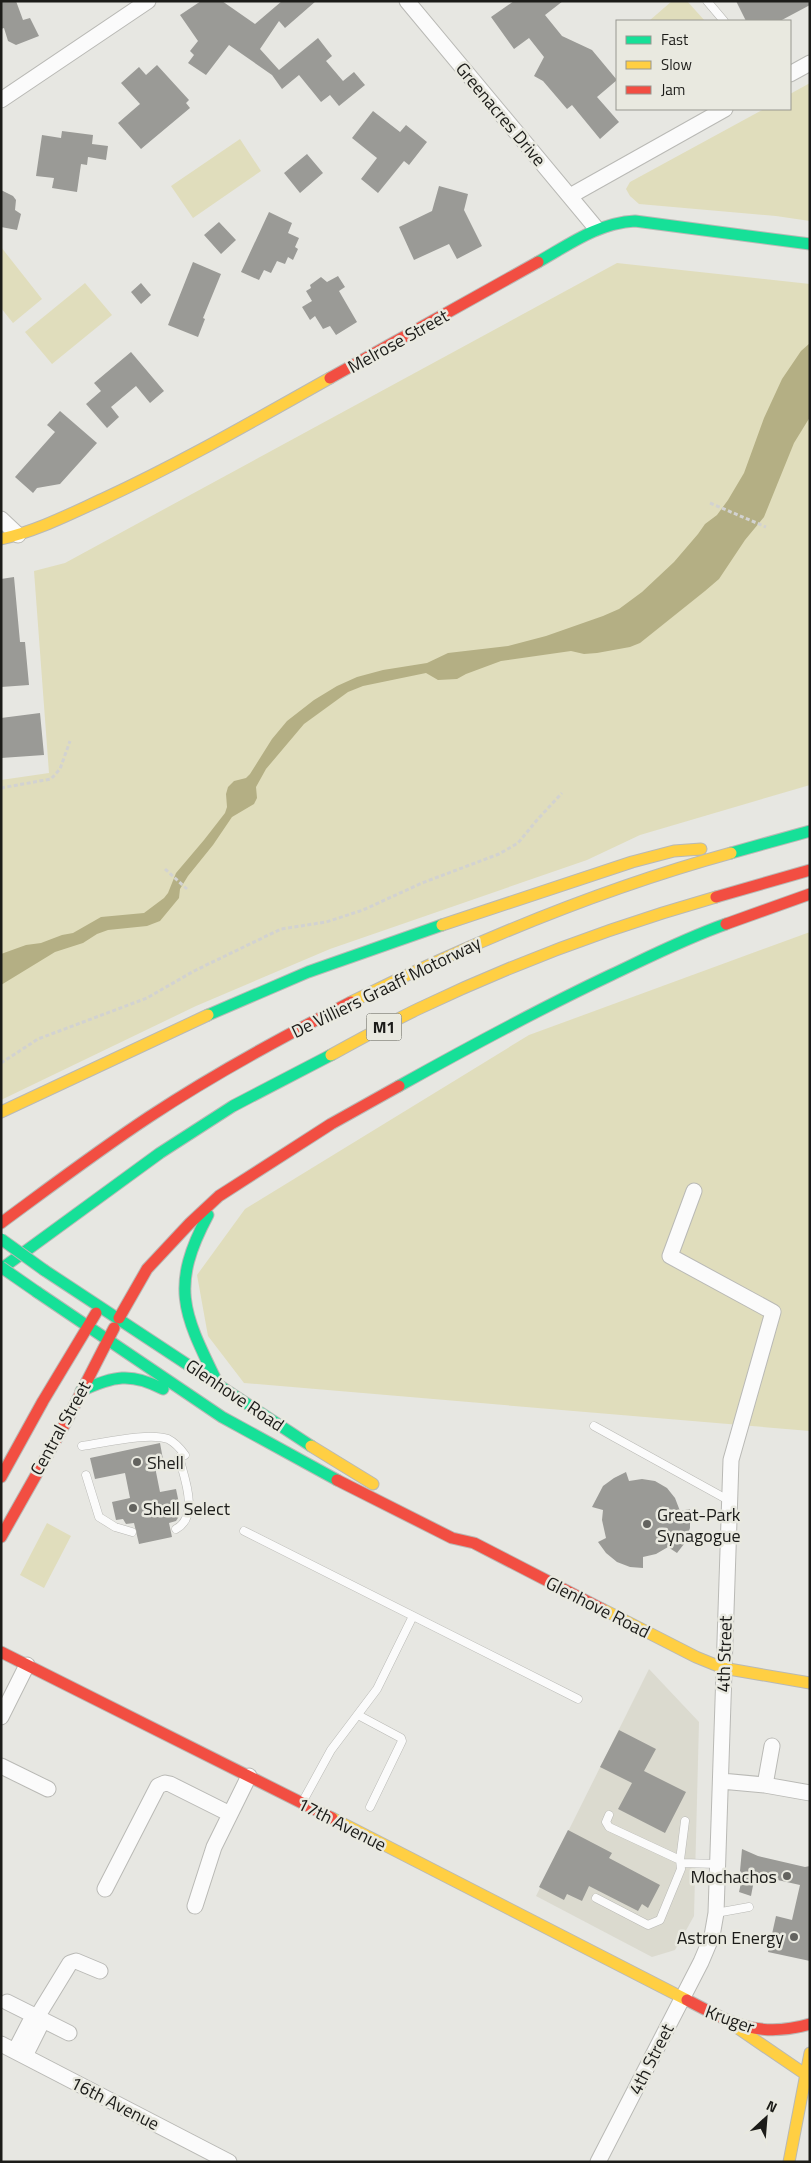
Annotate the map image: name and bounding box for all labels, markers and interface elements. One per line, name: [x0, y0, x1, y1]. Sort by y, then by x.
legend: [616, 20, 791, 110]
text: Fast: [661, 28, 689, 51]
text: Slow: [661, 53, 692, 76]
street label: Greenacres Drive: [449, 56, 553, 172]
text: Jam: [661, 78, 685, 101]
street label: Melrose Street: [343, 302, 454, 380]
street label: De Villiers Graaff Motorway: [287, 929, 486, 1045]
road number: M1: [366, 1014, 402, 1040]
street label: Glenhove Road: [180, 1352, 290, 1438]
street label: Central Street: [23, 1375, 97, 1480]
place label: Shell: [147, 1449, 184, 1476]
marker: Shell: [131, 1456, 143, 1468]
place label: Shell Select: [143, 1495, 231, 1522]
place label: Great-Park Synagogue: [657, 1501, 741, 1549]
marker: Shell Select: [127, 1502, 139, 1514]
marker: Great-Park Synagogue: [641, 1518, 653, 1530]
street label: Glenhove Road: [541, 1569, 655, 1645]
street label: 4th Street: [709, 1615, 739, 1693]
street label: 17th Avenue: [293, 1790, 391, 1858]
place label: Mochachos: [691, 1863, 777, 1890]
marker: Mochachos: [781, 1870, 793, 1882]
place label: Astron Energy: [677, 1924, 784, 1951]
marker: Astron Energy: [788, 1931, 800, 1943]
street label: Kruger: [702, 1998, 758, 2040]
street label: 4th Street: [622, 2018, 681, 2099]
street label: 16th Avenue: [66, 2069, 164, 2137]
north arrow: [741, 2093, 791, 2143]
text: N: [763, 2094, 781, 2117]

